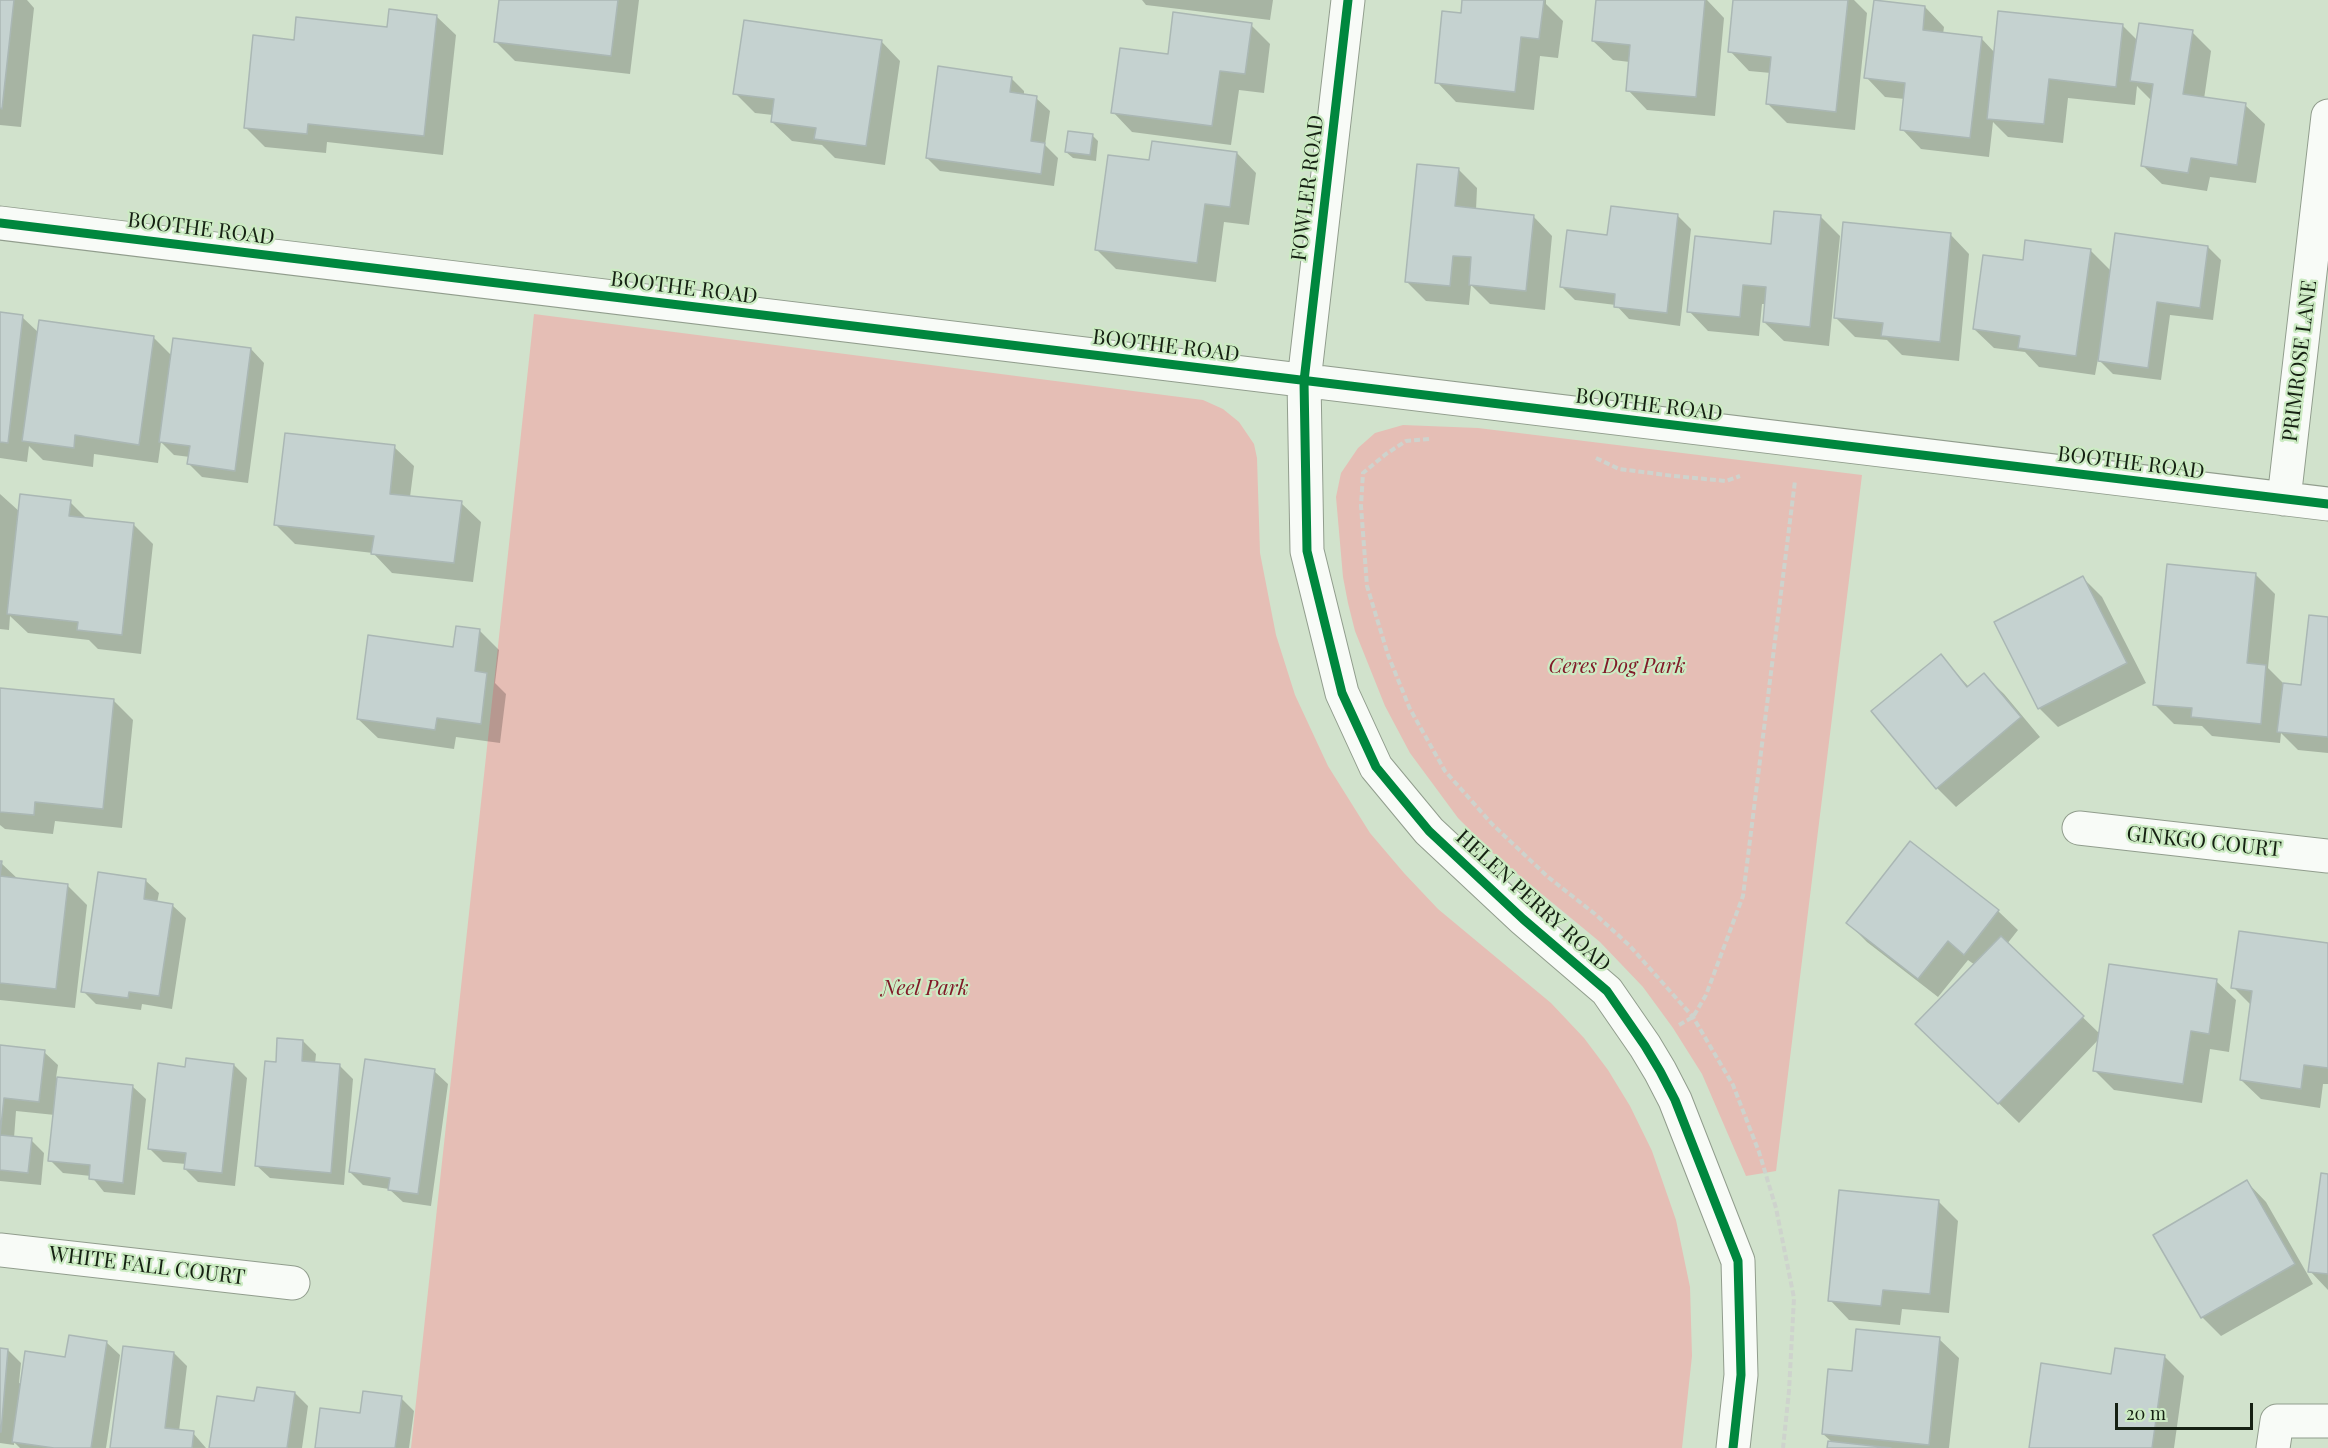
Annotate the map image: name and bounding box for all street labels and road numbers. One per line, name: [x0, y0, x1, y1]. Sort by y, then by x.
street label: FOWLER ROAD: [1287, 114, 1329, 262]
street label: BOOTHE ROAD: [126, 207, 276, 251]
street label: BOOTHE ROAD: [609, 266, 759, 310]
street label: PRIMROSE LANE: [2278, 279, 2322, 443]
street label: BOOTHE ROAD: [1091, 324, 1241, 368]
street label: BOOTHE ROAD: [1574, 383, 1724, 427]
street label: BOOTHE ROAD: [2056, 441, 2206, 485]
street label: GINKGO COURT: [2125, 821, 2283, 863]
street label: HELEN PERRY ROAD: [1450, 825, 1616, 977]
street label: WHITE FALL COURT: [47, 1241, 247, 1291]

